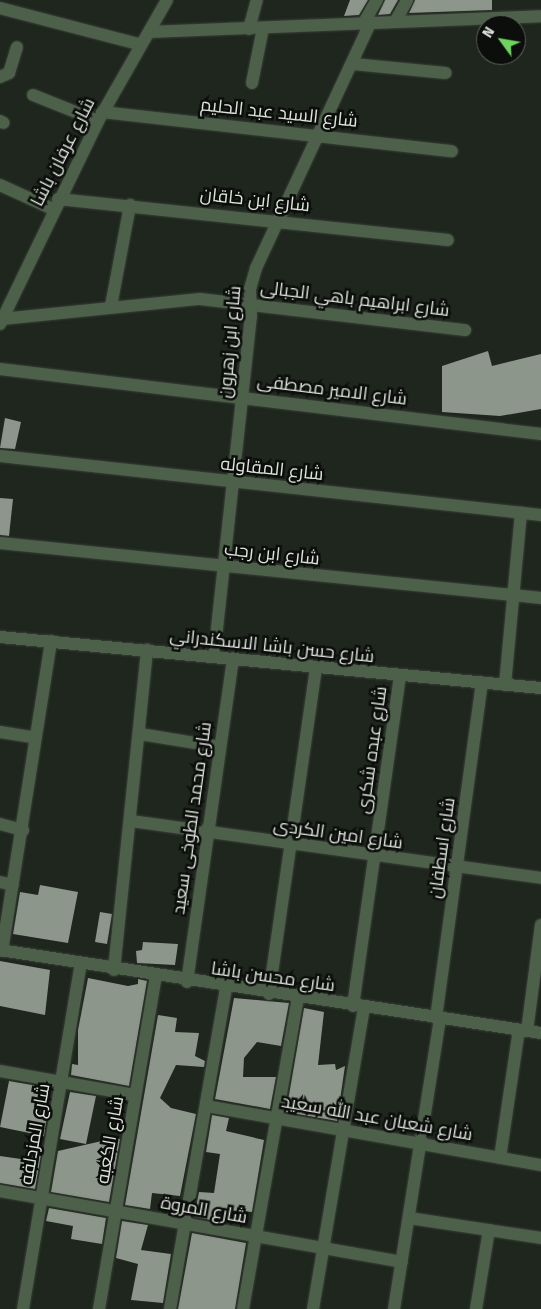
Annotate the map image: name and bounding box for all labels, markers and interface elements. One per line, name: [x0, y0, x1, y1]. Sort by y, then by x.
north arrow: [476, 15, 526, 65]
text: N: [479, 24, 498, 41]
street label: شارع عرفان باشا: [26, 94, 100, 210]
street label: شارع السيد عبد الحليم: [199, 94, 359, 132]
street label: شارع ابن خاقان: [199, 184, 311, 216]
street label: شارع ابراهيم باهي الجبالى: [259, 277, 451, 321]
street label: شارع ابن زهرون: [214, 285, 246, 399]
street label: شارع الامير مصطفى: [256, 370, 408, 410]
street label: شارع المقاوله: [219, 453, 325, 485]
street label: شارع ابن رجب: [223, 538, 321, 570]
street label: شارع حسن باشا الاسكندراني: [169, 625, 375, 667]
street label: شارع عبده شكرى: [352, 685, 392, 815]
street label: شارع محمد الطوخى سعيد: [168, 720, 216, 916]
street label: شارع اسطفان: [424, 796, 460, 900]
street label: شارع امين الكردى: [272, 814, 404, 854]
street label: شارع محسن باشا: [210, 958, 336, 996]
street label: شارع المزدلفه: [15, 1082, 55, 1186]
street label: شارع شعبان عبد الله سعيد: [280, 1091, 474, 1145]
street label: شارع الكعبه: [92, 1095, 128, 1185]
street label: شارع المروة: [159, 1192, 249, 1228]

